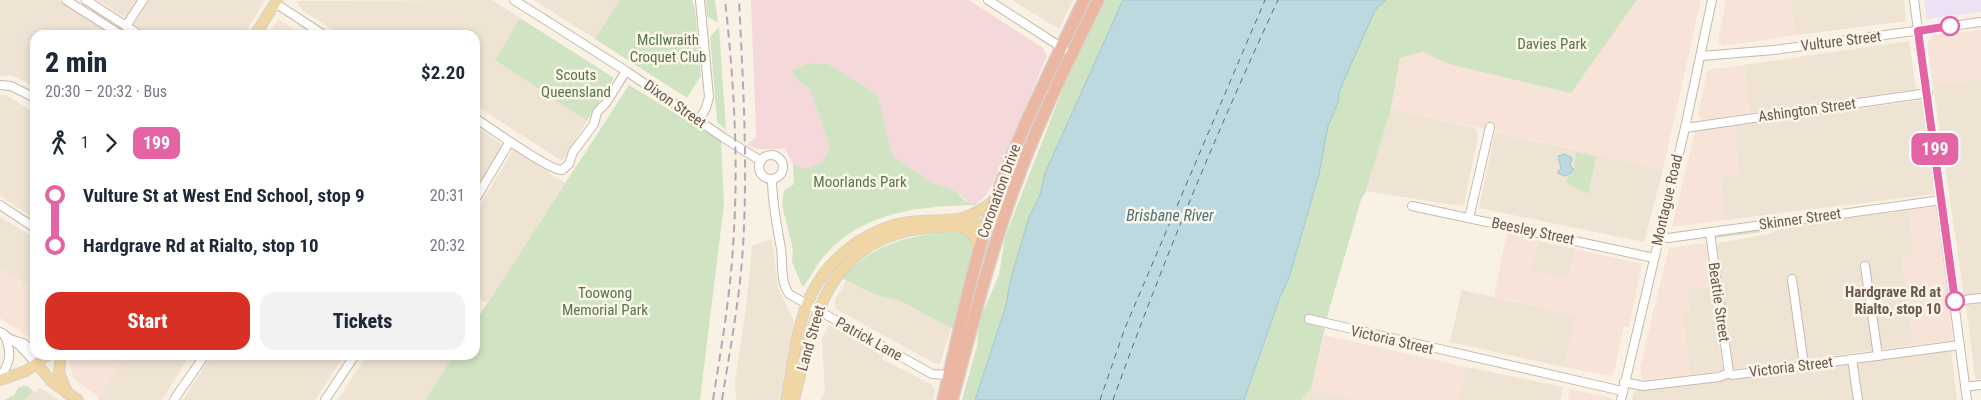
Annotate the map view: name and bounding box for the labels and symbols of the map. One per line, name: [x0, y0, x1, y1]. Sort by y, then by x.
unlabelled marker: [1940, 16, 1960, 36]
street label: Vulture Street: [1800, 27, 1882, 55]
park label: McIlwraith Croquet Club: [630, 31, 706, 66]
park label: Davies Park: [1517, 35, 1587, 53]
park label: Scouts Queensland: [541, 66, 611, 101]
street label: Dixon Street: [640, 76, 710, 132]
street label: Ashington Street: [1757, 94, 1857, 126]
line badge: 199: [1906, 133, 1964, 165]
street label: Coronation Drive: [974, 142, 1024, 240]
street label: Montague Road: [1648, 153, 1686, 247]
park label: Moorlands Park: [813, 173, 907, 191]
street label: Skinner Street: [1758, 204, 1842, 234]
water label: Brisbane River: [1126, 206, 1215, 225]
street label: Beesley Street: [1490, 213, 1576, 249]
street label: Beattie Street: [1704, 261, 1734, 343]
place label: Hardgrave Rd at Rialto, stop 10: [1845, 283, 1941, 318]
park label: Toowong Memorial Park: [562, 284, 648, 319]
marker: Hardgrave Rd at Rialto, stop 10: [1945, 291, 1965, 311]
street label: Land Street: [793, 303, 829, 373]
street label: Patrick Lane: [832, 313, 906, 365]
street label: Victoria Street: [1349, 322, 1435, 358]
street label: Victoria Street: [1748, 353, 1834, 381]

